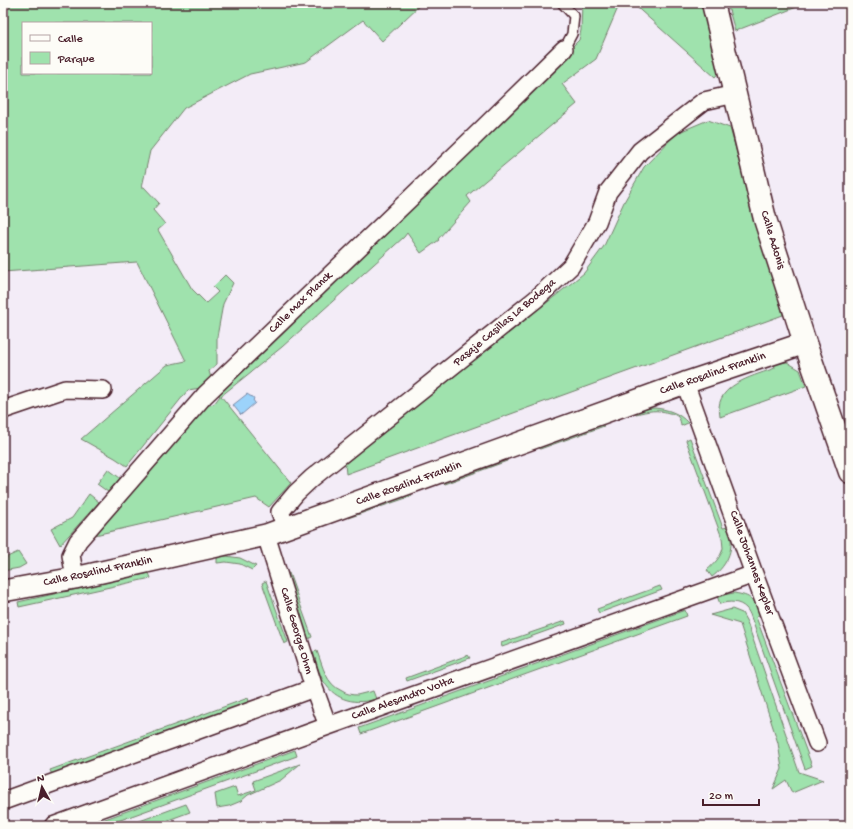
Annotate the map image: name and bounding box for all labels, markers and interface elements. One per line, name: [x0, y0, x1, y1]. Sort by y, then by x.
legend: [22, 22, 152, 74]
text: Calle: [58, 33, 83, 47]
text: Parque: [57, 53, 95, 67]
street label: Calle Adonis: [756, 209, 788, 272]
street label: Calle Max Planck: [266, 268, 337, 337]
street label: Pasaje Casillas La Bodega: [450, 276, 559, 371]
street label: Calle Rosalind Franklin: [658, 349, 768, 399]
street label: Calle Rosalind Franklin: [354, 458, 464, 510]
street label: Calle Johannes Kepler: [726, 509, 777, 619]
street label: Calle Rosalind Franklin: [42, 554, 154, 590]
street label: Calle George Ohm: [276, 586, 316, 676]
street label: Calle Alesandro Volta: [350, 674, 456, 724]
north arrow: [22, 767, 62, 807]
text: N: [36, 773, 45, 786]
scale bar: [703, 781, 759, 807]
text: 20 m: [709, 790, 734, 804]

